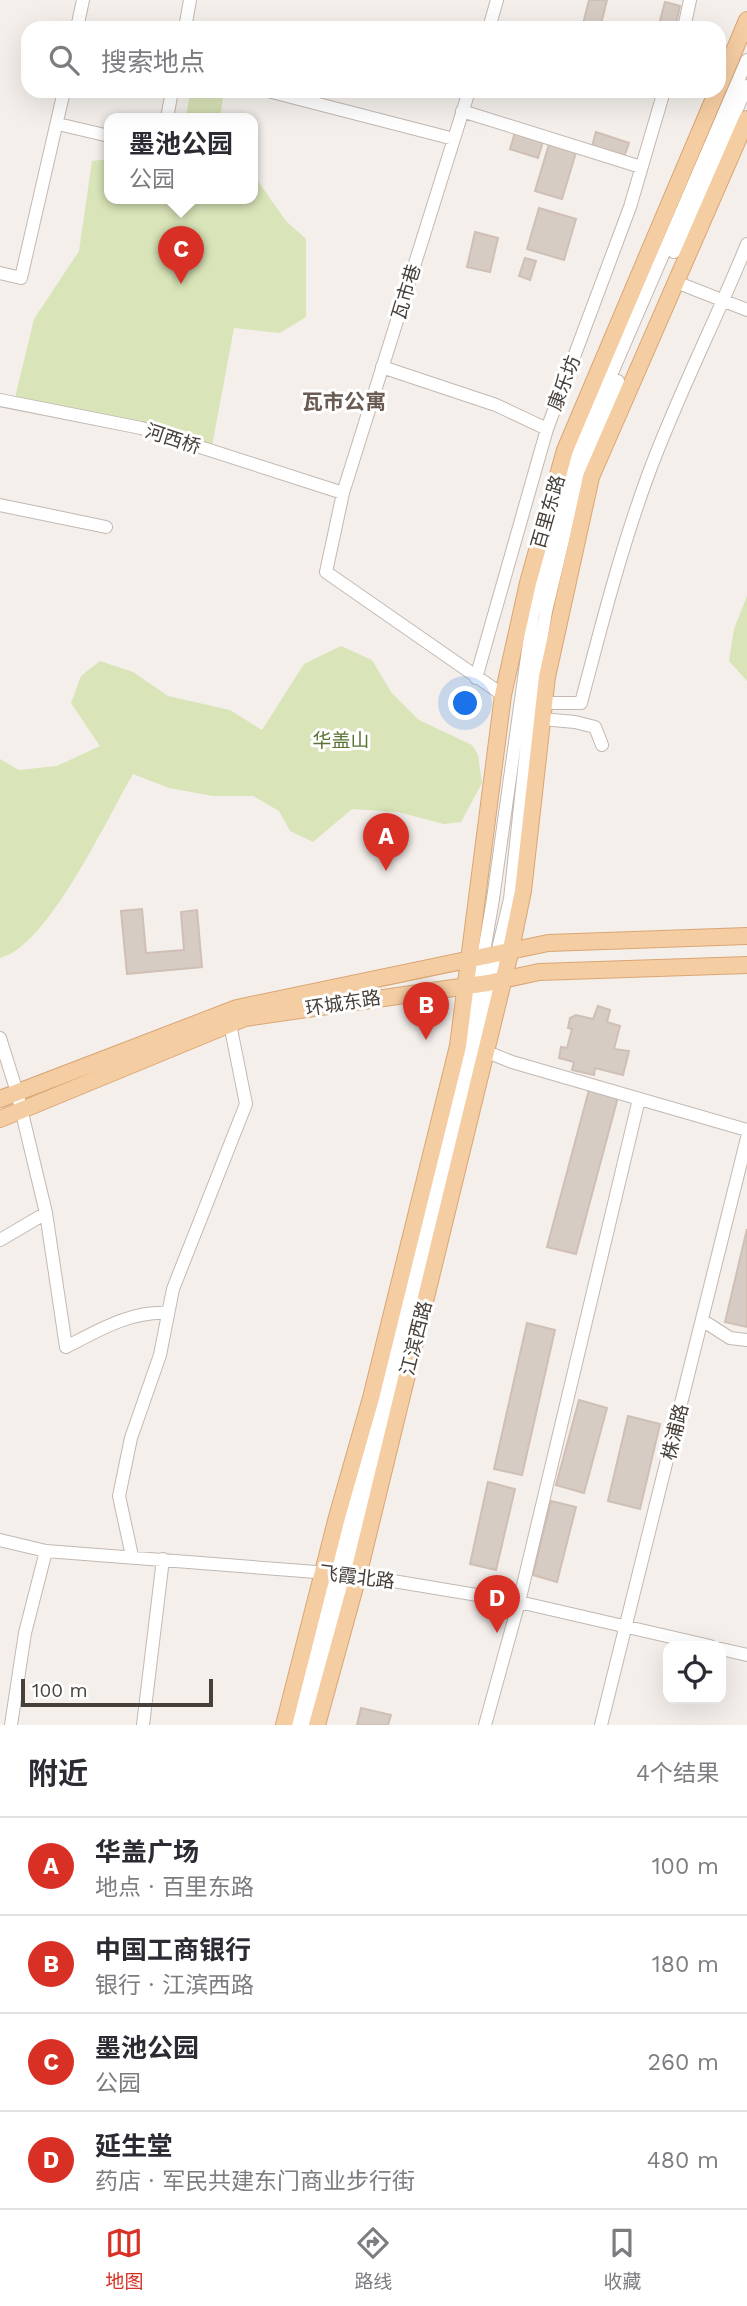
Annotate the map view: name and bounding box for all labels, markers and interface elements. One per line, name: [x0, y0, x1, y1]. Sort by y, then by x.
search box: [21, 21, 726, 98]
icon: search: [45, 41, 83, 79]
text: 搜索地点: [101, 47, 205, 77]
popup: [104, 113, 258, 204]
text: 墨池公园: [129, 129, 233, 159]
text: 公园: [129, 166, 175, 193]
pin: C: [158, 226, 204, 284]
street label: 瓦市巷: [387, 261, 425, 323]
street label: 康乐坊: [543, 352, 585, 414]
district label: 瓦市公寓: [302, 389, 386, 414]
street label: 河西桥: [142, 419, 204, 459]
street label: 百里东路: [526, 472, 570, 552]
your location: [448, 686, 482, 720]
park label: 华盖山: [312, 729, 370, 752]
pin: A: [363, 813, 409, 871]
pin: B: [403, 982, 449, 1040]
street label: 环城东路: [304, 986, 382, 1020]
street label: 江滨西路: [396, 1298, 436, 1378]
street label: 株浦路: [657, 1402, 693, 1462]
street label: 飞霞北路: [318, 1561, 396, 1593]
pin: D: [474, 1575, 520, 1633]
map controls: [663, 1641, 726, 1704]
button: locate: [663, 1641, 726, 1704]
scale bar: [21, 1676, 214, 1708]
text: 100 m: [32, 1679, 88, 1702]
text: 附近: [28, 1756, 88, 1791]
text: 4个结果: [636, 1760, 719, 1787]
text: 华盖广场: [95, 1837, 199, 1867]
text: A: [43, 1853, 59, 1880]
text: 100 m: [652, 1853, 719, 1880]
text: 地点 · 百里东路: [95, 1874, 254, 1901]
text: 中国工商银行: [95, 1935, 251, 1965]
text: B: [43, 1951, 59, 1978]
text: 180 m: [652, 1951, 719, 1978]
text: 银行 · 江滨西路: [95, 1972, 254, 1999]
text: 墨池公园: [95, 2033, 199, 2063]
text: C: [43, 2049, 59, 2076]
text: 260 m: [648, 2049, 719, 2076]
text: 公园: [95, 2070, 141, 2097]
text: 延生堂: [95, 2131, 173, 2161]
text: D: [43, 2147, 59, 2174]
text: 480 m: [647, 2147, 719, 2174]
text: 药店 · 军民共建东门商业步行街: [95, 2168, 415, 2195]
tab: 地图: [105, 2224, 144, 2293]
tab: 路线: [354, 2224, 393, 2293]
tab: 收藏: [603, 2224, 642, 2293]

